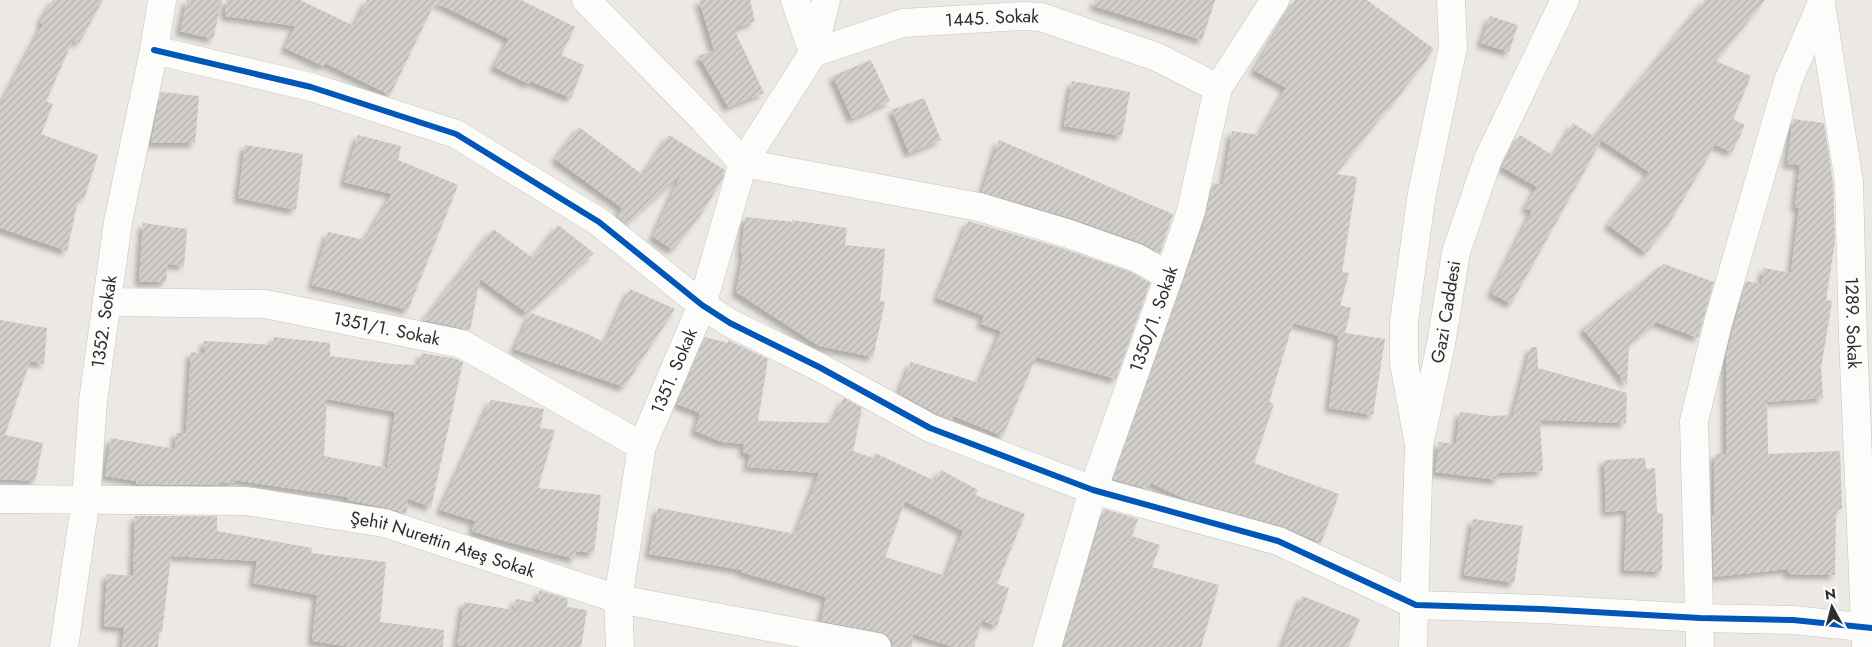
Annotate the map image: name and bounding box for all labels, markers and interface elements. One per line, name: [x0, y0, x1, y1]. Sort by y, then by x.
street label: 1445. Sokak: [944, 3, 1040, 34]
street label: Gazi Caddesi: [1424, 259, 1467, 366]
street label: 1350/1. Sokak: [1123, 262, 1185, 376]
street label: 1352. Sokak: [85, 274, 123, 370]
street label: 1289. Sokak: [1838, 276, 1867, 370]
street label: 1351/1. Sokak: [331, 305, 442, 352]
street label: 1351. Sokak: [644, 324, 704, 418]
street label: Şehit Nurettin Ateş Sokak: [349, 505, 539, 584]
north arrow: [1807, 582, 1857, 632]
text: N: [1824, 583, 1837, 605]

